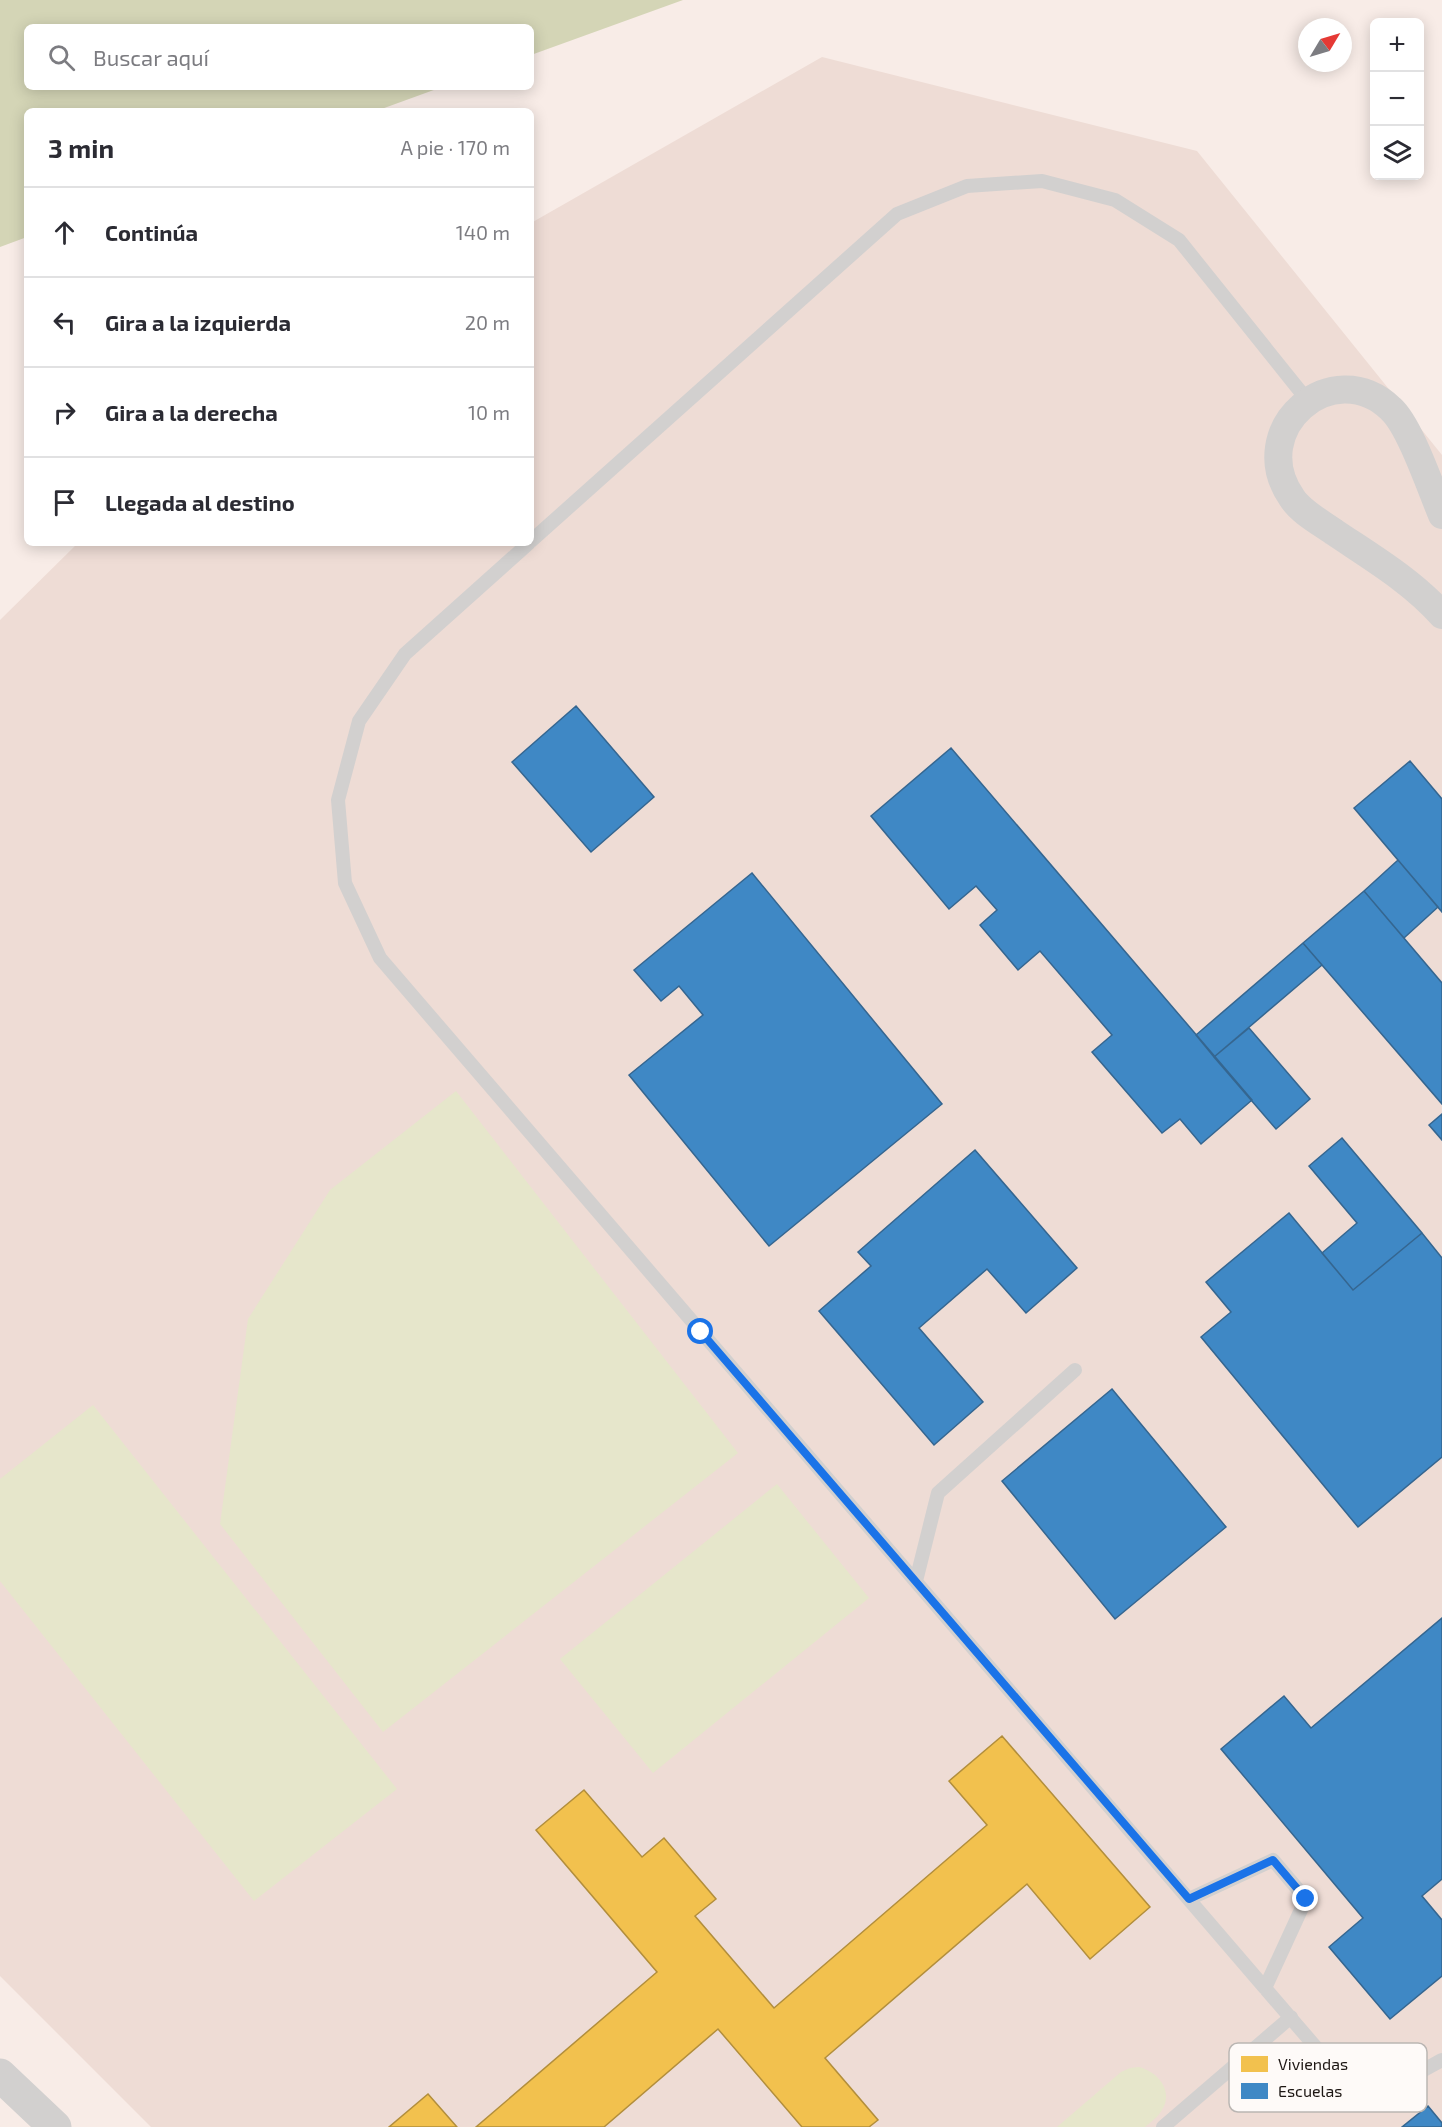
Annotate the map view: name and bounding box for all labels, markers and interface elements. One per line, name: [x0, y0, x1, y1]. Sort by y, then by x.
north arrow: [1298, 18, 1352, 72]
map controls: [1370, 18, 1424, 180]
button: +: [1370, 18, 1424, 72]
search box: [24, 24, 534, 90]
icon: search: [45, 41, 78, 74]
text: Buscar aquí: [93, 44, 209, 70]
button: −: [1370, 72, 1424, 126]
button: layers: [1370, 126, 1424, 180]
text: 3 min: [48, 132, 114, 163]
text: A pie · 170 m: [400, 135, 510, 159]
icon: ahead: [48, 216, 81, 249]
text: Continúa: [105, 219, 198, 245]
text: 140 m: [456, 220, 510, 244]
icon: left: [48, 306, 81, 339]
text: Gira a la izquierda: [105, 309, 291, 335]
text: 20 m: [465, 310, 510, 334]
icon: right: [48, 396, 81, 429]
text: Gira a la derecha: [105, 399, 278, 425]
text: 10 m: [468, 400, 510, 424]
icon: arrive: [48, 486, 81, 519]
text: Llegada al destino: [105, 489, 295, 515]
route start: [687, 1318, 713, 1344]
route end: [1292, 1885, 1318, 1911]
legend: [1229, 2043, 1427, 2112]
text: Viviendas: [1278, 2054, 1348, 2073]
text: Escuelas: [1278, 2081, 1342, 2100]

